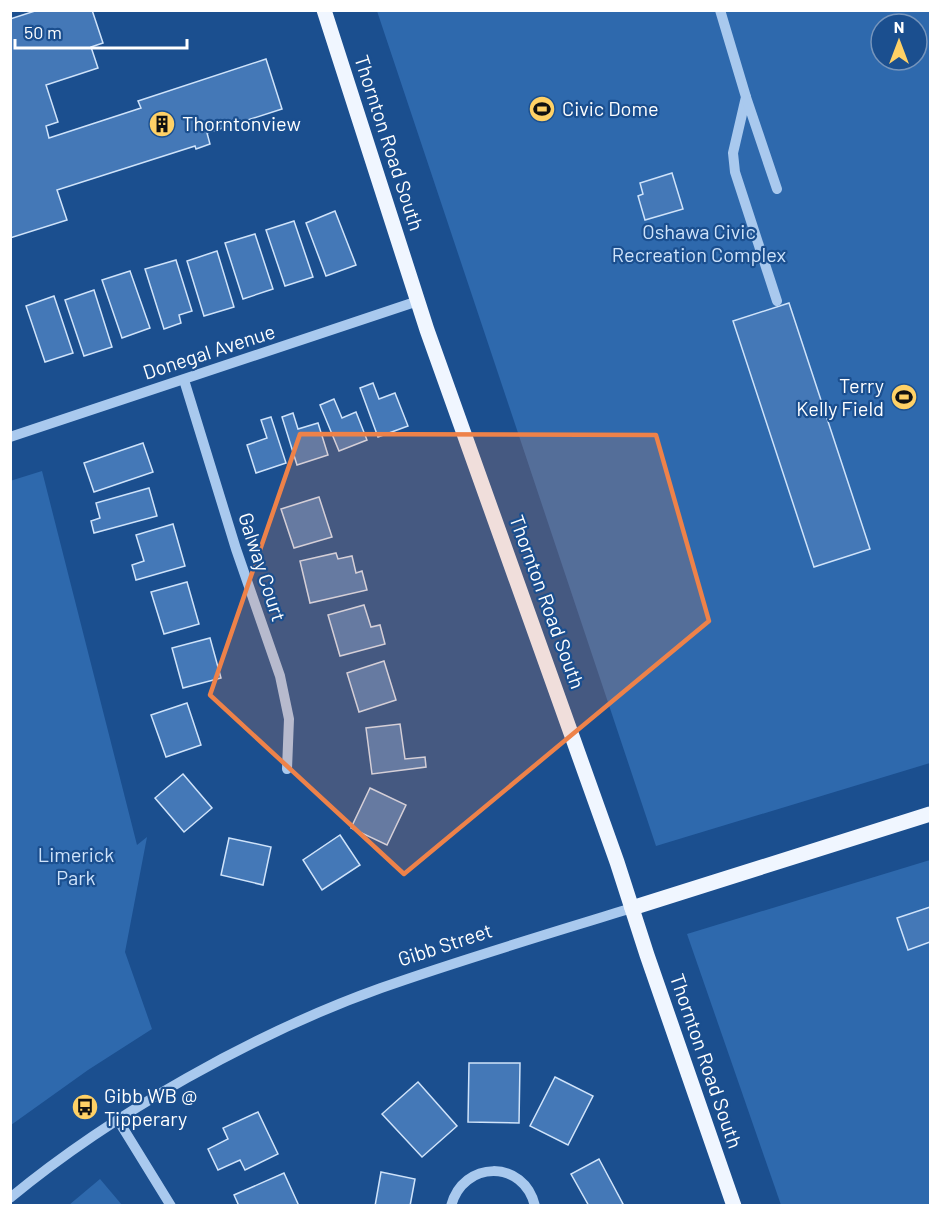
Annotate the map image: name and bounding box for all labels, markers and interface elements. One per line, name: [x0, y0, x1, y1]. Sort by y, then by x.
scale bar: [15, 12, 188, 50]
north arrow: [869, 12, 929, 72]
text: N: [894, 17, 904, 36]
text: 50 m: [24, 21, 62, 43]
street label: Thornton Road South: [350, 52, 430, 234]
sports icon: Civic Dome: [527, 94, 557, 124]
place label: Civic Dome: [562, 96, 659, 120]
building icon: Thorntonview: [147, 109, 177, 139]
place label: Thorntonview: [182, 111, 301, 135]
park label: Oshawa Civic Recreation Complex: [612, 219, 787, 266]
street label: Donegal Avenue: [140, 318, 278, 384]
place label: Terry Kelly Field: [796, 373, 884, 420]
sports icon: Terry Kelly Field: [889, 382, 919, 412]
street label: Galway Court: [234, 509, 292, 624]
street label: Thornton Road South: [505, 511, 591, 692]
park label: Limerick Park: [38, 842, 114, 889]
street label: Gibb Street: [394, 918, 495, 971]
street label: Thornton Road South: [666, 970, 748, 1151]
place label: Gibb WB @ Tipperary: [104, 1083, 198, 1130]
bus stop icon: Gibb WB @ Tipperary: [70, 1092, 100, 1122]

